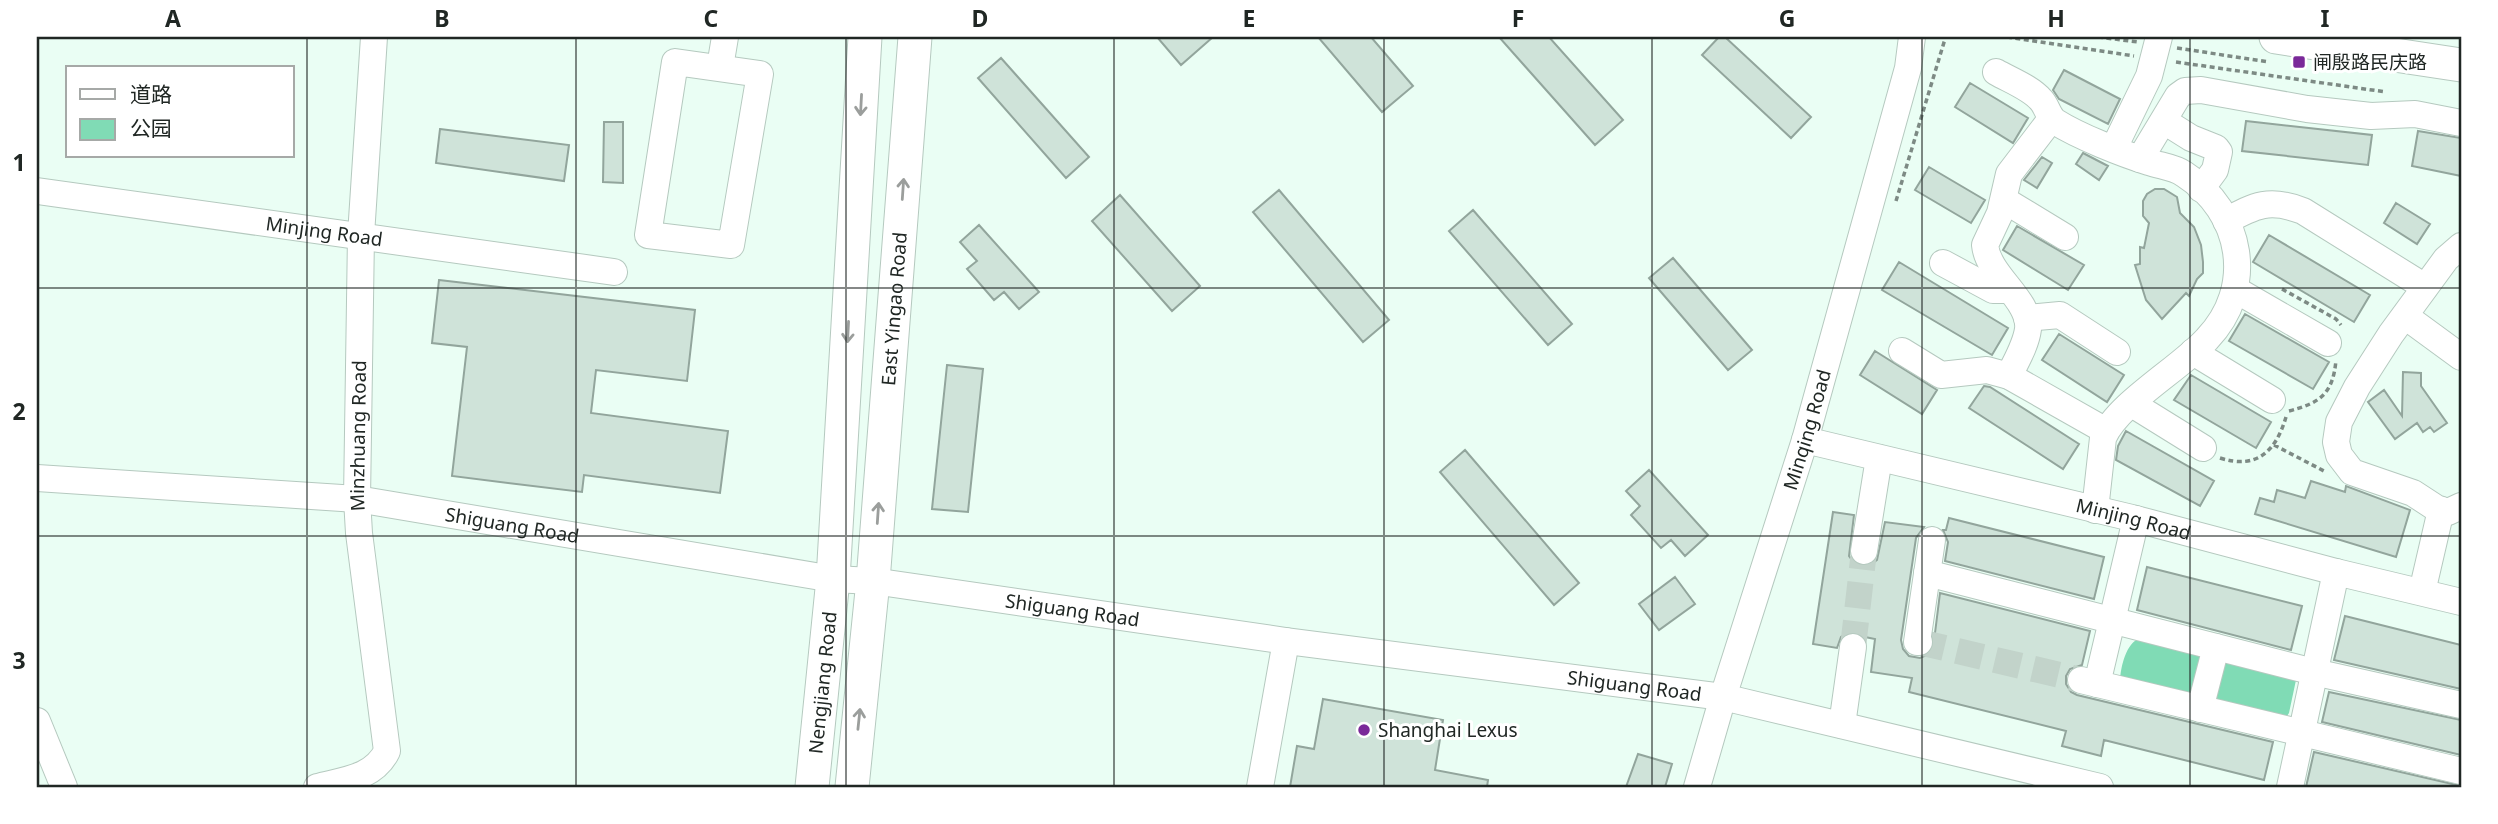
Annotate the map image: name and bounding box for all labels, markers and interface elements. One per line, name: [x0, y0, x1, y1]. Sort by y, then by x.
text: A: [165, 2, 181, 34]
text: B: [434, 2, 450, 34]
text: C: [704, 2, 719, 34]
text: D: [972, 2, 988, 34]
text: E: [1243, 2, 1255, 34]
text: F: [1512, 2, 1524, 34]
text: G: [1779, 2, 1795, 34]
text: H: [2047, 2, 2065, 34]
text: I: [2321, 2, 2330, 34]
place label: 闸殷路民庆路: [2313, 49, 2427, 75]
marker: 闸殷路民庆路: [2291, 54, 2307, 70]
legend: [66, 66, 294, 158]
text: 道路: [130, 80, 172, 108]
one-way arrow: [855, 93, 868, 116]
text: 公园: [130, 114, 172, 142]
text: 1: [12, 146, 26, 178]
one-way arrow: [897, 178, 910, 201]
street label: Minjing Road: [264, 210, 384, 252]
street label: East Yingao Road: [875, 231, 913, 387]
one-way arrow: [841, 320, 854, 343]
street label: Minzhuang Road: [344, 360, 372, 512]
street label: Minqing Road: [1777, 366, 1837, 493]
text: 2: [12, 395, 26, 427]
street label: Minjing Road: [2073, 492, 2194, 546]
street label: Shiguang Road: [443, 501, 581, 549]
one-way arrow: [872, 503, 885, 525]
street label: Shiguang Road: [1004, 587, 1141, 633]
street label: Nengjiang Road: [802, 610, 843, 755]
text: 3: [12, 644, 26, 676]
street label: Shiguang Road: [1566, 664, 1703, 707]
one-way arrow: [853, 709, 866, 731]
place label: Shanghai Lexus: [1378, 717, 1518, 743]
marker: Shanghai Lexus: [1356, 722, 1372, 738]

